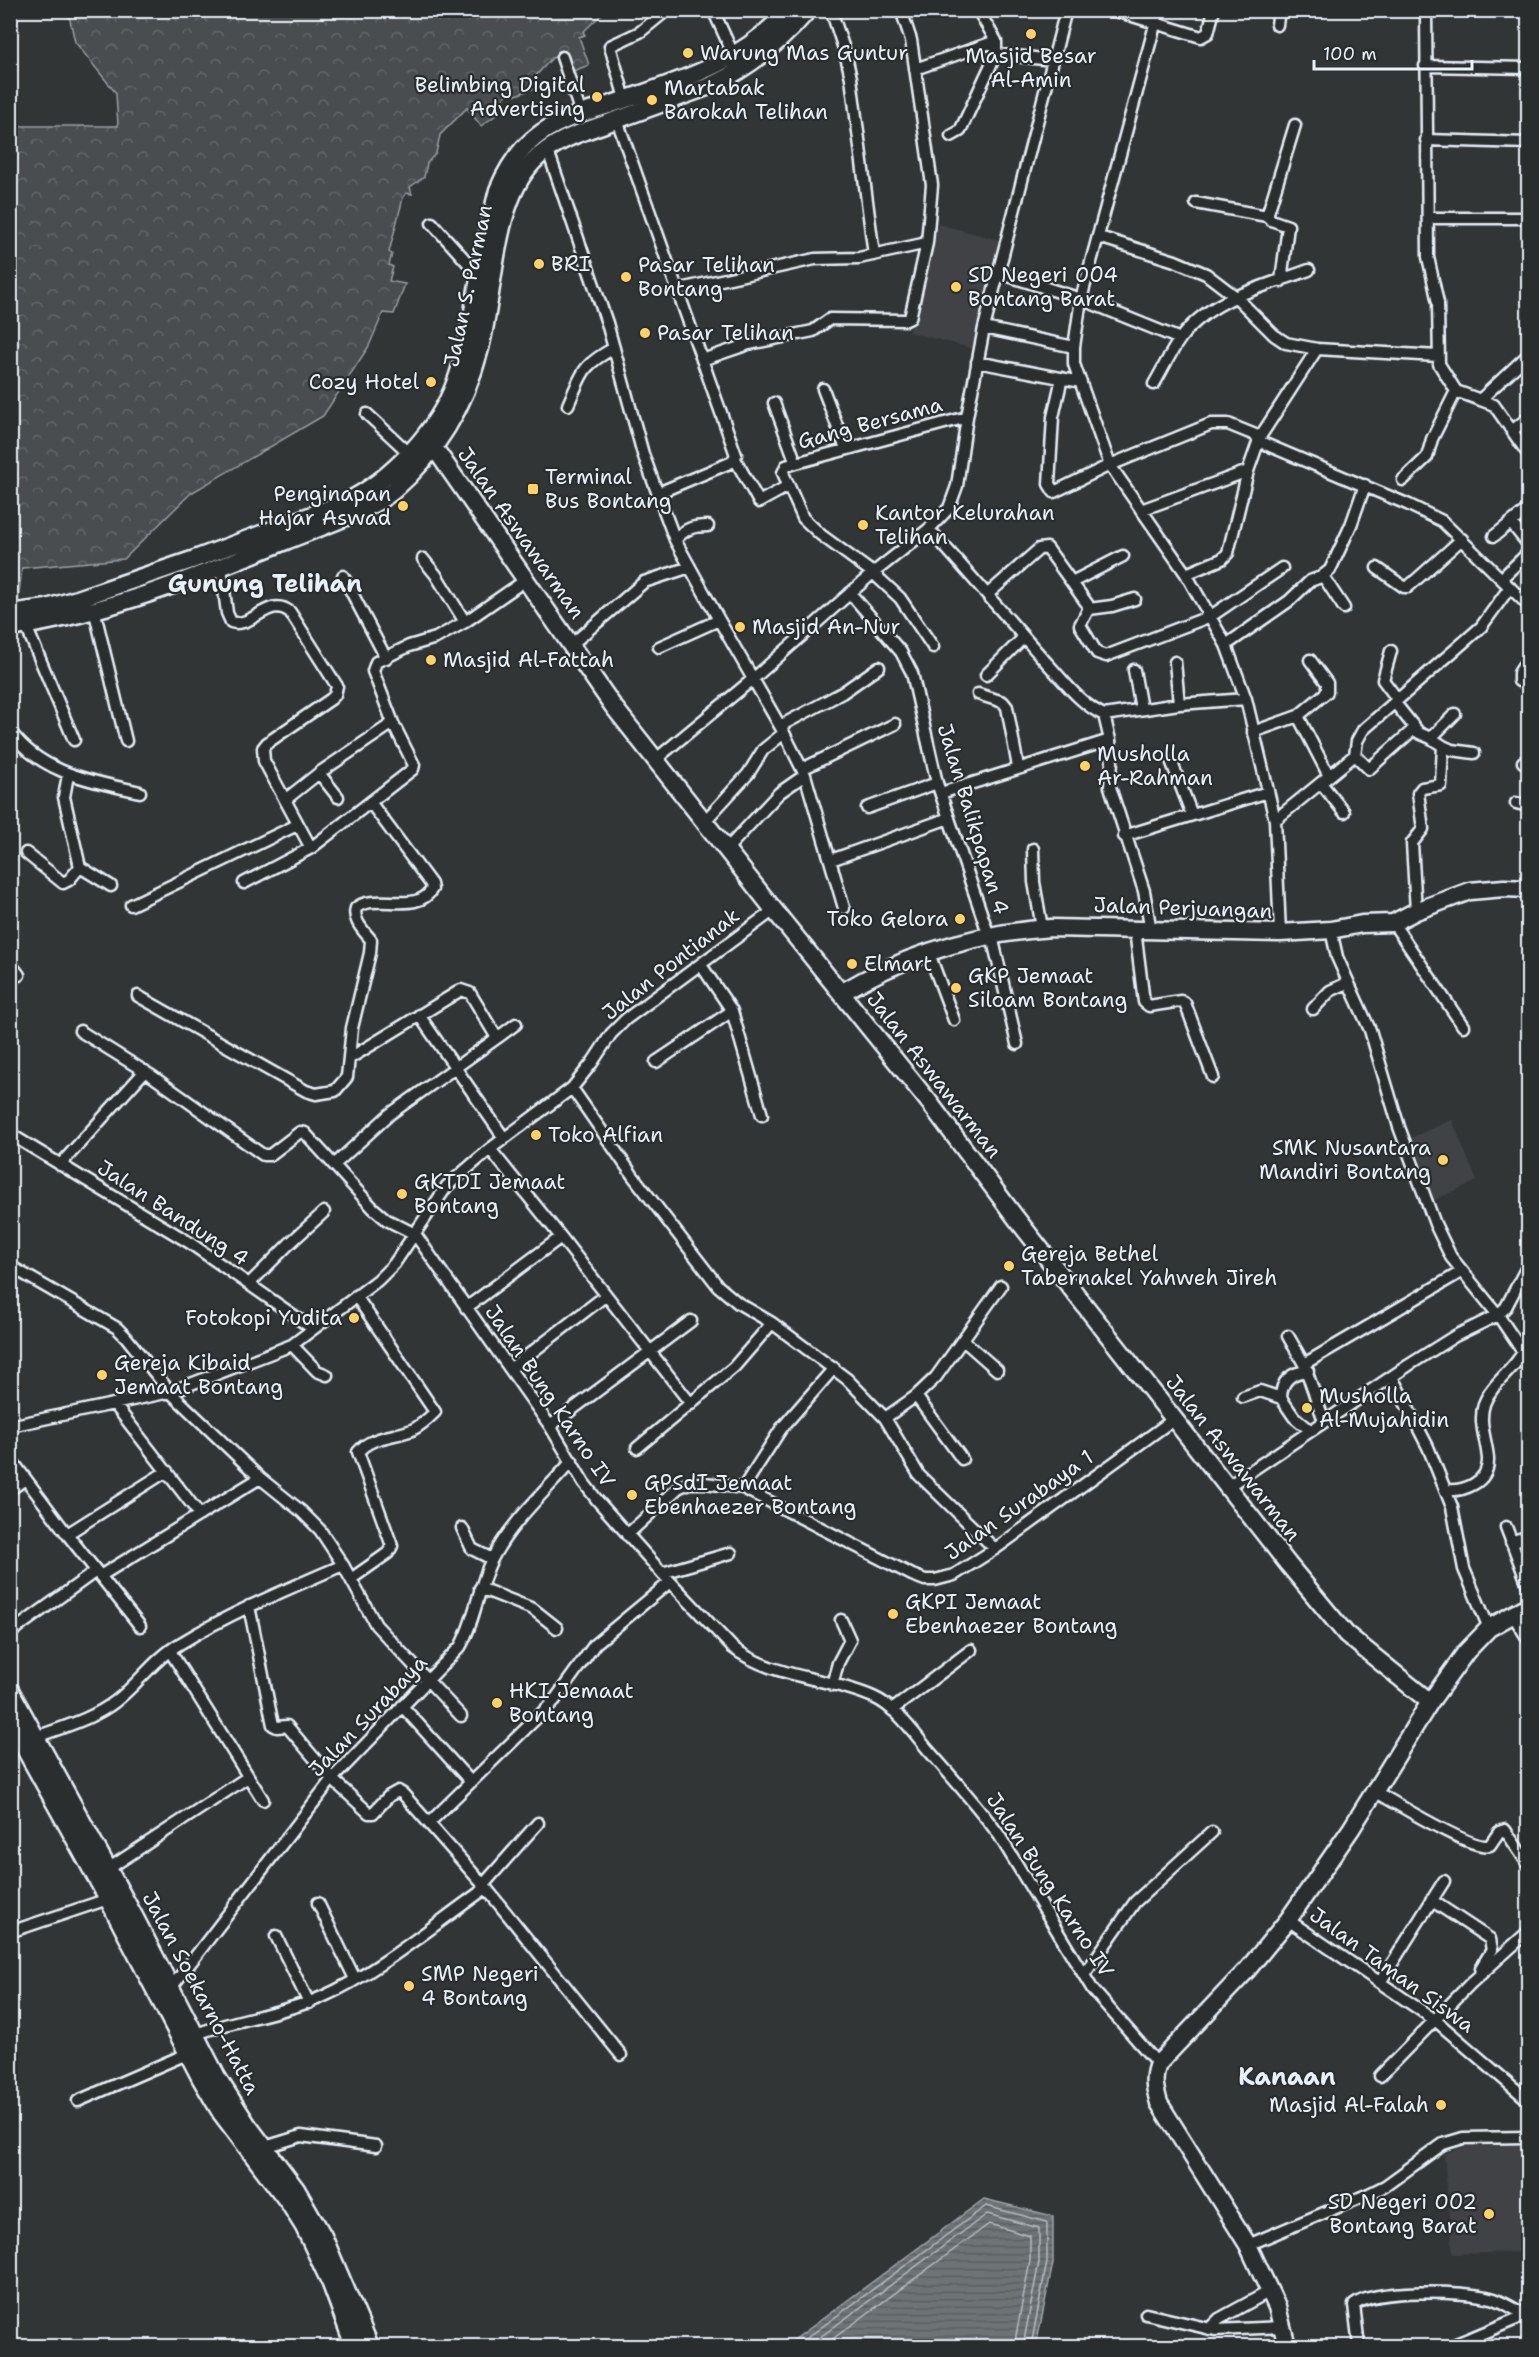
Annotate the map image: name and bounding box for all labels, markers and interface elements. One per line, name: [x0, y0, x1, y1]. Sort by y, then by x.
marker: Masjid Besar Al-Amin: [1024, 27, 1038, 41]
scale bar: [1314, 33, 1472, 71]
place label: Warung Mas Guntur: [700, 39, 908, 67]
place label: Masjid Besar Al-Amin: [965, 42, 1097, 94]
text: 100 m: [1323, 42, 1377, 66]
marker: Warung Mas Guntur: [681, 46, 695, 60]
place label: Belimbing Digital Advertising: [415, 71, 586, 123]
place label: Martabak Barokah Telihan: [664, 74, 828, 126]
marker: Belimbing Digital Advertising: [590, 90, 604, 104]
marker: Martabak Barokah Telihan: [645, 93, 659, 107]
street label: Jalan S. Parman: [437, 202, 499, 370]
place label: BRI: [551, 250, 590, 278]
place label: Pasar Telihan Bontang: [638, 251, 775, 303]
marker: BRI: [532, 257, 546, 271]
place label: SD Negeri 004 Bontang Barat: [968, 261, 1118, 313]
marker: Pasar Telihan Bontang: [619, 270, 633, 284]
marker: SD Negeri 004 Bontang Barat: [949, 280, 963, 294]
place label: Pasar Telihan: [657, 319, 794, 347]
marker: Pasar Telihan: [638, 326, 652, 340]
place label: Cozy Hotel: [309, 368, 420, 396]
marker: Cozy Hotel: [424, 375, 438, 389]
street label: Gang Bersama: [795, 390, 945, 456]
street label: Jalan Aswawarman: [451, 441, 591, 625]
place label: Terminal Bus Bontang: [545, 463, 672, 515]
place label: Penginapan Hajar Aswad: [259, 480, 391, 532]
marker: Terminal Bus Bontang: [526, 482, 540, 496]
marker: Penginapan Hajar Aswad: [396, 499, 410, 513]
place label: Kantor Kelurahan Telihan: [875, 499, 1055, 551]
marker: Kantor Kelurahan Telihan: [856, 518, 870, 532]
district label: Gunung Telihan: [168, 568, 362, 600]
place label: Masjid An-Nur: [752, 613, 900, 641]
marker: Masjid An-Nur: [733, 620, 747, 634]
place label: Masjid Al-Fattah: [443, 646, 614, 674]
marker: Masjid Al-Fattah: [424, 653, 438, 667]
street label: Jalan Balikpapan 4: [931, 720, 1015, 918]
place label: Musholla Ar-Rahman: [1097, 740, 1213, 792]
marker: Musholla Ar-Rahman: [1078, 759, 1092, 773]
street label: Jalan Perjuangan: [1093, 891, 1273, 925]
street label: Jalan Pontianak: [597, 902, 745, 1026]
place label: Toko Gelora: [826, 905, 948, 933]
marker: Toko Gelora: [953, 912, 967, 926]
place label: Elmart: [864, 950, 932, 978]
marker: Elmart: [845, 957, 859, 971]
place label: GKP Jemaat Siloam Bontang: [968, 962, 1127, 1014]
marker: GKP Jemaat Siloam Bontang: [949, 981, 963, 995]
street label: Jalan Aswawarman: [860, 986, 1008, 1164]
place label: Toko Alfian: [548, 1121, 663, 1149]
marker: Toko Alfian: [529, 1128, 543, 1142]
place label: SMK Nusantara Mandiri Bontang: [1259, 1134, 1431, 1186]
marker: SMK Nusantara Mandiri Bontang: [1436, 1153, 1450, 1167]
street label: Jalan Bandung 4: [92, 1154, 254, 1272]
place label: GKTDI Jemaat Bontang: [414, 1168, 566, 1220]
marker: GKTDI Jemaat Bontang: [395, 1187, 409, 1201]
place label: Gereja Bethel Tabernakel Yahweh Jireh: [1021, 1240, 1277, 1292]
marker: Gereja Bethel Tabernakel Yahweh Jireh: [1002, 1259, 1016, 1273]
street label: Jalan Bung Karno IV: [478, 1299, 622, 1493]
place label: Fotokopi Yudita: [185, 1304, 342, 1332]
marker: Fotokopi Yudita: [347, 1311, 361, 1325]
place label: Gereja Kibaid Jemaat Bontang: [114, 1349, 283, 1401]
marker: Gereja Kibaid Jemaat Bontang: [95, 1368, 109, 1382]
street label: Jalan Aswawarman: [1159, 1369, 1307, 1547]
place label: Musholla Al-Mujahidin: [1319, 1382, 1449, 1434]
marker: Musholla Al-Mujahidin: [1300, 1401, 1314, 1415]
street label: Jalan Surabaya 1: [939, 1443, 1099, 1567]
place label: GPSdI Jemaat Ebenhaezer Bontang: [644, 1469, 856, 1521]
marker: GPSdI Jemaat Ebenhaezer Bontang: [625, 1488, 639, 1502]
place label: GKPI Jemaat Ebenhaezer Bontang: [905, 1588, 1117, 1640]
marker: GKPI Jemaat Ebenhaezer Bontang: [886, 1607, 900, 1621]
street label: Jalan Surabaya: [303, 1649, 433, 1783]
place label: HKI Jemaat Bontang: [509, 1677, 634, 1729]
marker: HKI Jemaat Bontang: [490, 1696, 504, 1710]
street label: Jalan Bung Karno IV: [980, 1787, 1120, 1983]
street label: Jalan Soekarno-Hatta: [136, 1887, 266, 2099]
street label: Jalan Taman Siswa: [1304, 1901, 1480, 2039]
place label: SMP Negeri 4 Bontang: [421, 1960, 539, 2012]
marker: SMP Negeri 4 Bontang: [402, 1979, 416, 1993]
district label: Kanaan: [1238, 2061, 1336, 2093]
place label: Masjid Al-Falah: [1269, 2091, 1429, 2119]
marker: Masjid Al-Falah: [1434, 2098, 1448, 2112]
place label: SD Negeri 002 Bontang Barat: [1328, 2188, 1477, 2240]
marker: SD Negeri 002 Bontang Barat: [1482, 2207, 1496, 2221]

